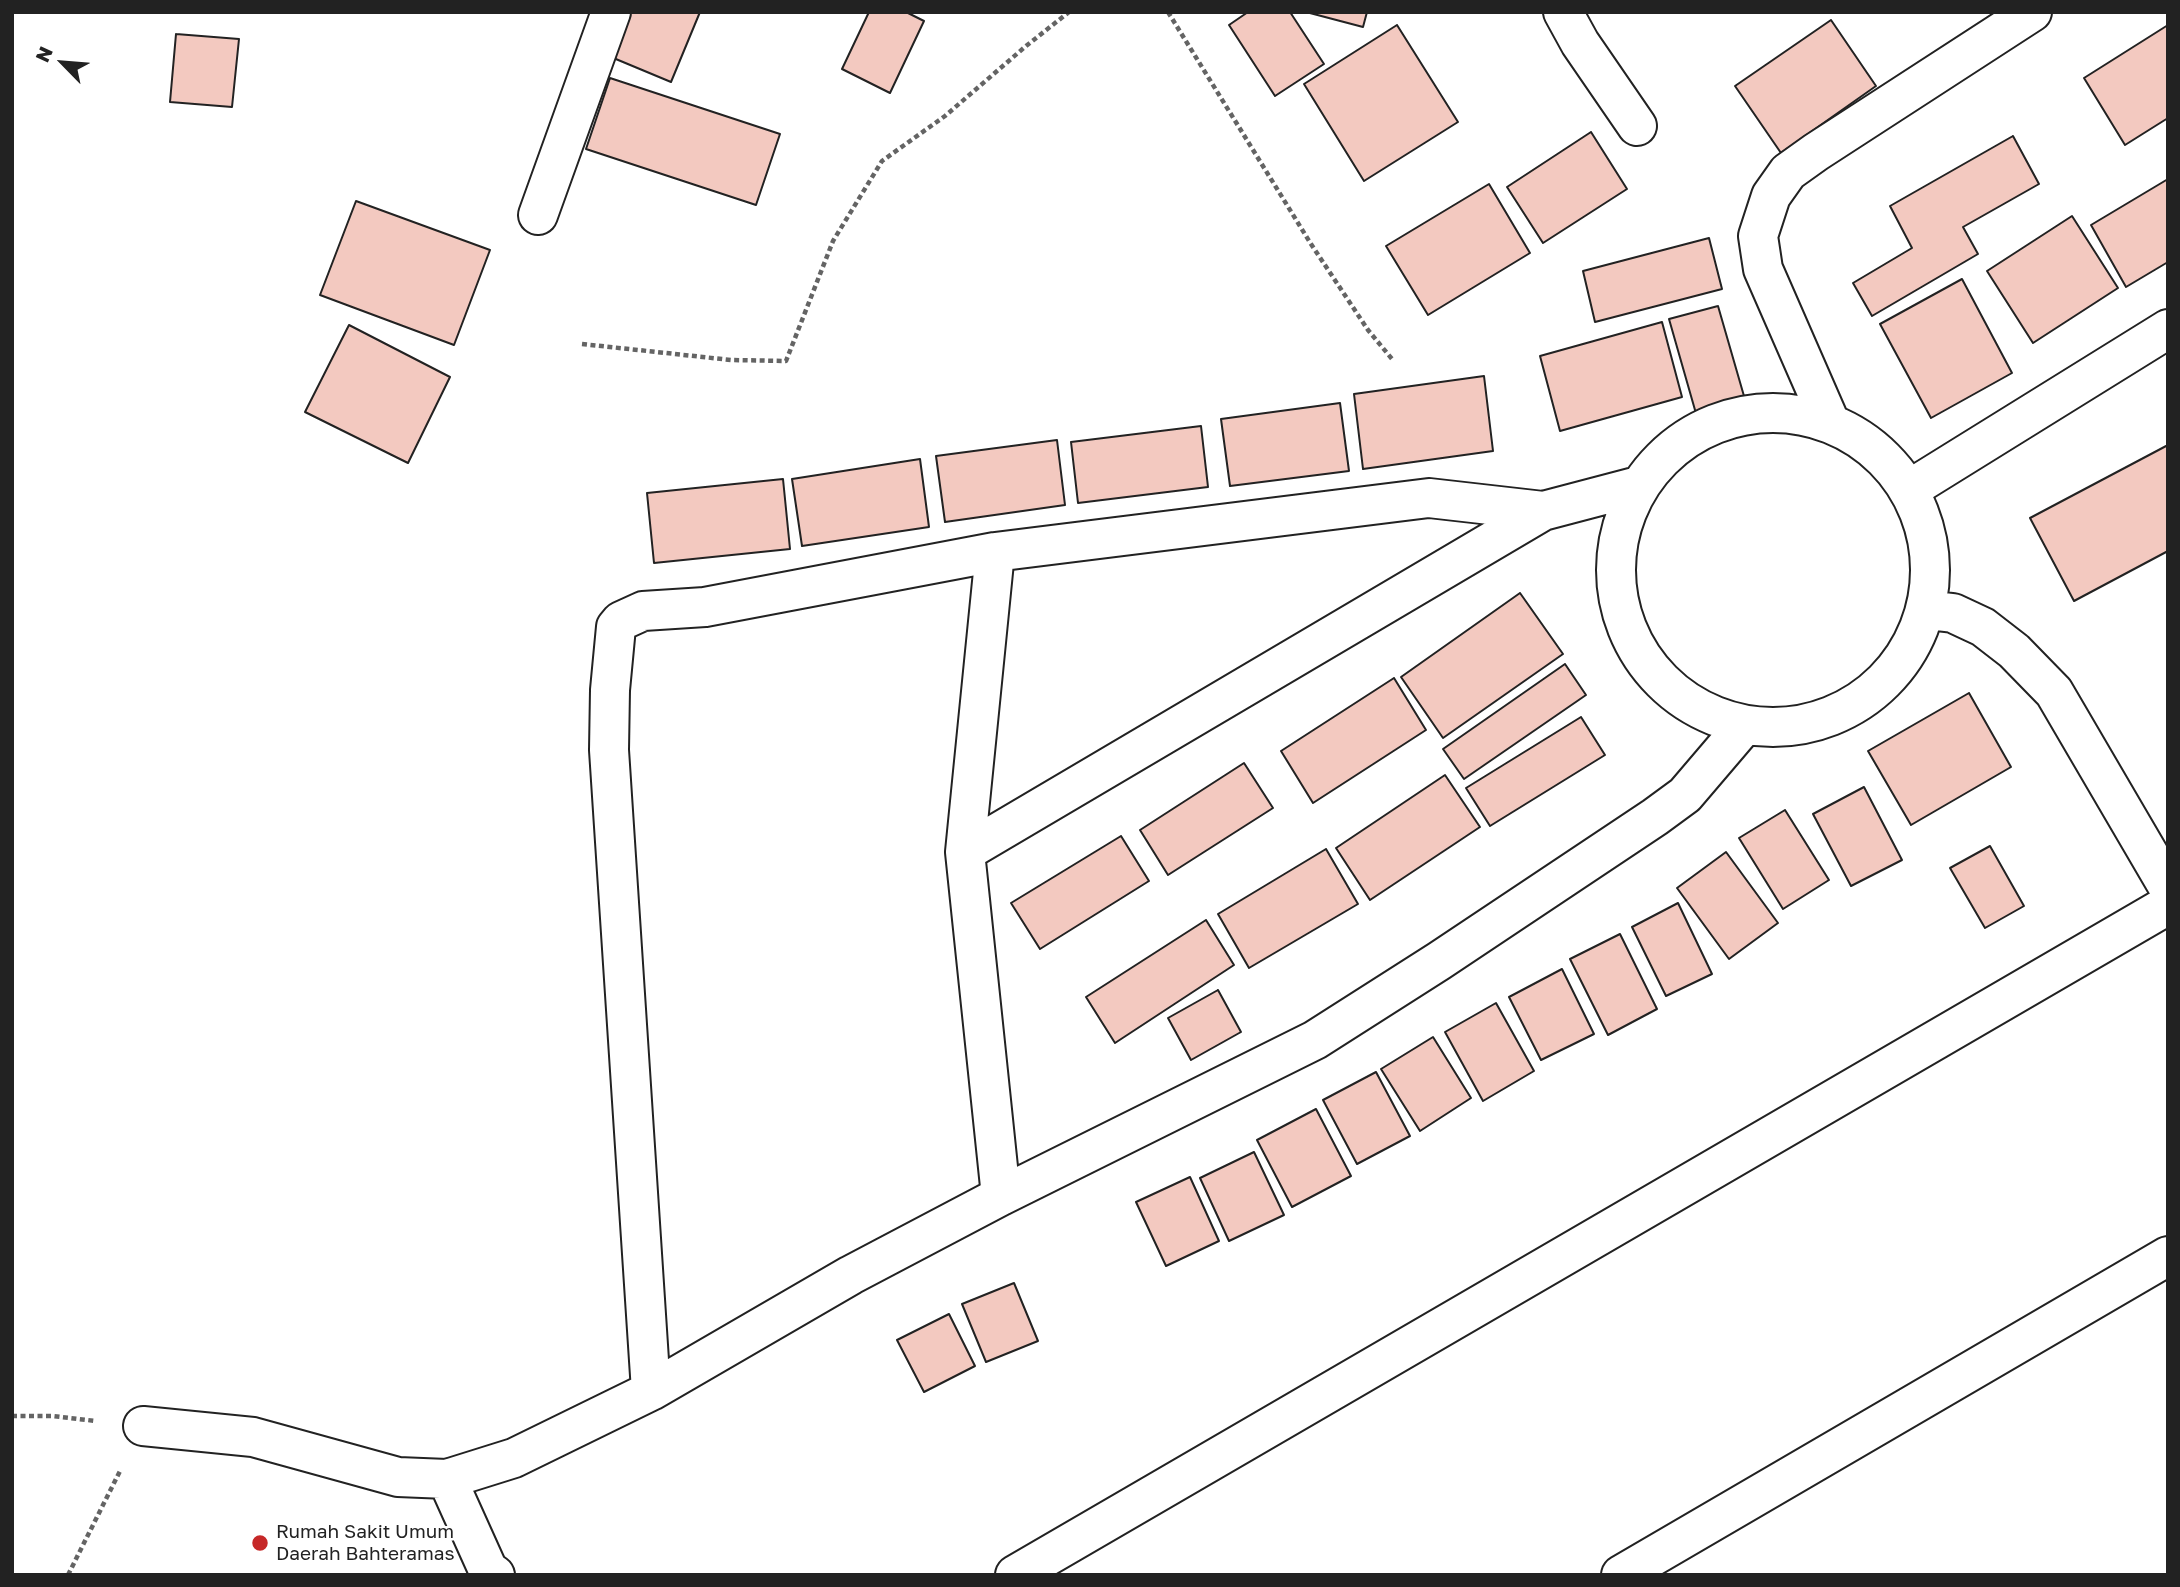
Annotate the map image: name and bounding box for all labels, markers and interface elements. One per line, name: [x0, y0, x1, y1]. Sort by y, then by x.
north arrow: [28, 28, 98, 98]
text: N: [30, 43, 57, 65]
place label: Rumah Sakit Umum Daerah Bahteramas: [276, 1521, 455, 1565]
marker: Rumah Sakit Umum Daerah Bahteramas: [250, 1533, 270, 1553]

